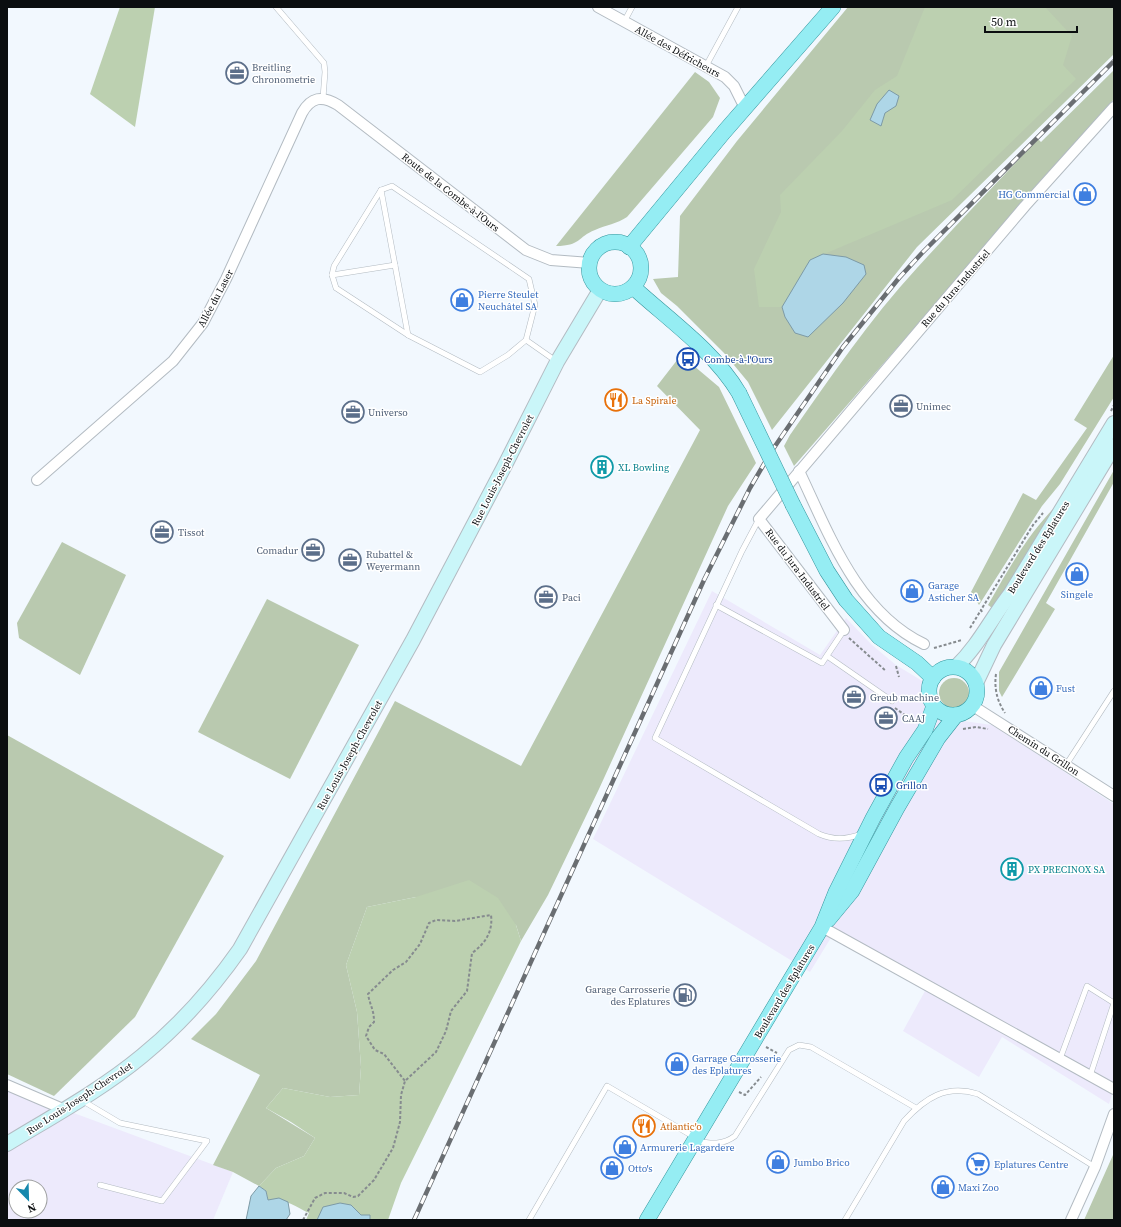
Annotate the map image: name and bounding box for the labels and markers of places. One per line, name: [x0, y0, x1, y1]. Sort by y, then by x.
office icon: Breitling Chronometrie: [224, 60, 250, 86]
place label: Breitling Chronometrie: [252, 61, 315, 86]
shop icon: HG Commercial: [1072, 181, 1098, 207]
place label: HG Commercial: [998, 188, 1070, 201]
shop icon: Pierre Steulet Neuchâtel SA: [449, 287, 475, 313]
place label: Pierre Steulet Neuchâtel SA: [478, 288, 539, 313]
bus stop icon: Combe-à-l'Ours: [675, 346, 701, 372]
place label: Combe-à-l'Ours: [704, 353, 773, 366]
restaurant icon: La Spirale: [603, 387, 629, 413]
office icon: Unimec: [888, 393, 914, 419]
place label: La Spirale: [632, 394, 677, 407]
office icon: Universo: [340, 399, 366, 425]
place label: Unimec: [916, 400, 951, 413]
place label: Universo: [368, 406, 408, 419]
building icon: XL Bowling: [589, 454, 615, 480]
place label: XL Bowling: [618, 461, 669, 474]
office icon: Tissot: [149, 519, 175, 545]
place label: Tissot: [178, 526, 205, 539]
office icon: Comadur: [300, 537, 326, 563]
place label: Comadur: [256, 544, 299, 557]
office icon: Rubattel & Weyermann: [337, 547, 363, 573]
place label: Rubattel & Weyermann: [366, 548, 420, 573]
shop icon: Singele: [1064, 561, 1090, 587]
shop icon: Garage Asticher SA: [899, 578, 925, 604]
place label: Garage Asticher SA: [928, 579, 980, 604]
office icon: Paci: [533, 584, 559, 610]
place label: Singele: [1061, 588, 1093, 601]
place label: Paci: [562, 591, 581, 604]
shop icon: Fust: [1028, 675, 1054, 701]
place label: Fust: [1056, 682, 1076, 695]
office icon: Greub machine: [841, 684, 867, 710]
place label: Greub machine: [870, 691, 939, 704]
office icon: CAAJ: [873, 705, 899, 731]
place label: CAAJ: [902, 712, 926, 725]
bus stop icon: Grillon: [868, 772, 894, 798]
place label: Grillon: [896, 779, 928, 792]
building icon: PX PRECINOX SA: [999, 856, 1025, 882]
place label: PX PRECINOX SA: [1028, 863, 1106, 876]
fuel station icon: Garage Carrosserie des Eplatures: [672, 982, 698, 1008]
place label: Garage Carrosserie des Eplatures: [585, 983, 670, 1008]
shop icon: Garrage Carrosserie des Eplatures: [664, 1051, 690, 1077]
place label: Garrage Carrosserie des Eplatures: [692, 1052, 781, 1077]
restaurant icon: Atlantic'o: [631, 1113, 657, 1139]
place label: Atlantic'o: [660, 1120, 702, 1133]
shop icon: Armurerie Lagardere: [612, 1134, 638, 1160]
place label: Armurerie Lagardere: [640, 1141, 735, 1154]
shop icon: Jumbo Brico: [765, 1149, 791, 1175]
supermarket icon: Eplatures Centre: [965, 1151, 991, 1177]
shop icon: Otto's: [599, 1155, 625, 1181]
place label: Jumbo Brico: [793, 1156, 850, 1169]
place label: Eplatures Centre: [994, 1158, 1068, 1171]
place label: Otto's: [628, 1162, 653, 1175]
shop icon: Maxi Zoo: [930, 1174, 956, 1200]
place label: Maxi Zoo: [958, 1181, 999, 1194]

